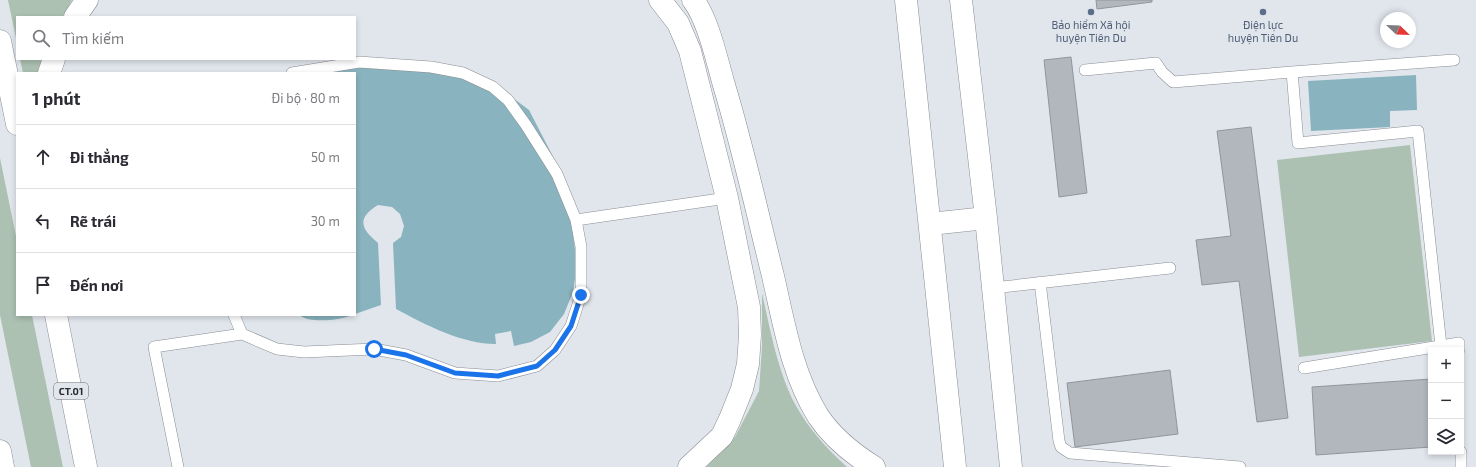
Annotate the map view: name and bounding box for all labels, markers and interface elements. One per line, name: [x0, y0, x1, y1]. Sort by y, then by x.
marker: Bảo hiểm Xã hội huyện Tiên Du: [1086, 7, 1096, 17]
marker: Điện lực huyện Tiên Du: [1258, 7, 1268, 17]
north arrow: [1380, 12, 1416, 48]
search box: [16, 16, 356, 60]
place label: Bảo hiểm Xã hội huyện Tiên Du: [1051, 18, 1131, 45]
place label: Điện lực huyện Tiên Du: [1228, 18, 1298, 45]
icon: search: [30, 27, 52, 49]
text: Tìm kiếm: [62, 29, 124, 47]
text: 1 phút: [32, 88, 80, 108]
text: Đi bộ · 80 m: [272, 90, 340, 106]
icon: ahead: [32, 146, 54, 168]
text: Đi thẳng: [70, 148, 129, 166]
text: 50 m: [311, 149, 340, 165]
icon: left: [32, 210, 54, 232]
text: Rẽ trái: [70, 212, 116, 230]
text: 30 m: [311, 213, 340, 229]
icon: arrive: [32, 274, 54, 296]
text: Đến nơi: [70, 276, 124, 294]
route end: [572, 286, 590, 304]
route start: [365, 340, 383, 358]
map controls: [1428, 347, 1464, 455]
button: +: [1428, 347, 1464, 383]
road number: CT.01: [54, 383, 88, 399]
button: −: [1428, 383, 1464, 419]
button: layers: [1428, 419, 1464, 455]

